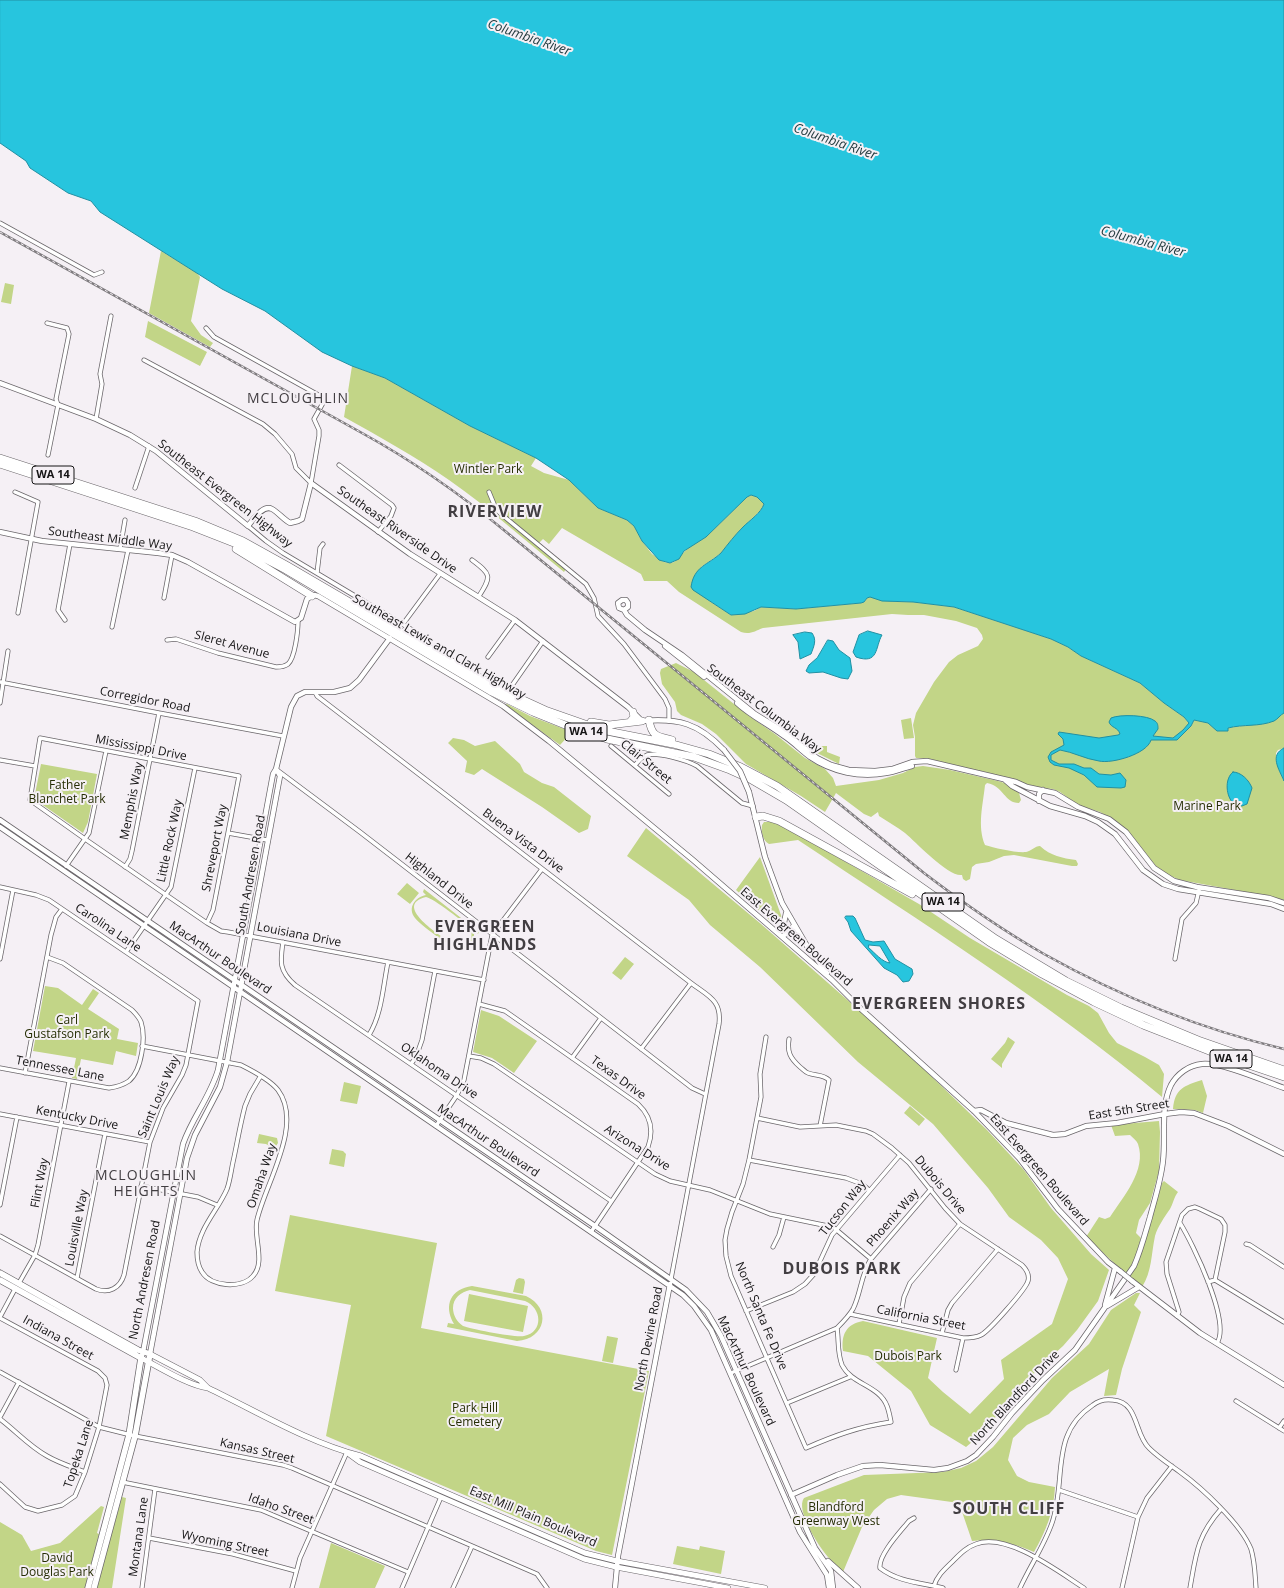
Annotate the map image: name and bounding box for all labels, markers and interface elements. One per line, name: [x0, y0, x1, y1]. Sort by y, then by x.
water label: Columbia River: [485, 16, 573, 60]
water label: Columbia River: [791, 120, 879, 164]
water label: Columbia River: [1099, 223, 1187, 261]
district label: MCLOUGHLIN: [247, 391, 349, 407]
street label: Southeast Evergreen Highway: [155, 437, 295, 551]
park label: Wintler Park: [454, 463, 522, 477]
road number: WA 14: [32, 466, 74, 484]
street label: Southeast Riverside Drive: [334, 483, 460, 577]
district label: RIVERVIEW: [448, 502, 542, 522]
street label: Southeast Middle Way: [47, 524, 173, 554]
street label: Southeast Lewis and Clark Highway: [350, 591, 528, 703]
street label: Sleret Avenue: [193, 628, 271, 662]
street label: Southeast Columbia Way: [704, 661, 824, 757]
street label: Corregidor Road: [98, 684, 192, 716]
road number: WA 14: [565, 723, 607, 741]
street label: Mississippi Drive: [94, 732, 188, 764]
street label: Clair Street: [617, 737, 675, 787]
street label: Memphis Way: [117, 761, 147, 841]
park label: Father Blanchet Park: [28, 779, 106, 807]
street label: Little Rock Way: [154, 798, 186, 884]
park label: Marine Park: [1173, 800, 1241, 814]
street label: Shreveport Way: [199, 803, 231, 893]
street label: Buena Vista Drive: [479, 806, 567, 876]
street label: South Andresen Road: [233, 814, 269, 936]
street label: Highland Drive: [402, 850, 476, 912]
street label: East Evergreen Boulevard: [737, 885, 855, 989]
road number: WA 14: [922, 893, 964, 911]
street label: Carolina Lane: [72, 901, 144, 955]
district label: EVERGREEN HIGHLANDS: [433, 917, 537, 955]
street label: MacArthur Boulevard: [166, 919, 274, 997]
street label: Louisiana Drive: [256, 920, 342, 950]
district label: EVERGREEN SHORES: [852, 994, 1026, 1014]
park label: Carl Gustafson Park: [24, 1014, 110, 1042]
street label: Oklahoma Drive: [398, 1040, 480, 1102]
road number: WA 14: [1210, 1050, 1252, 1068]
street label: Tennessee Lane: [15, 1053, 105, 1085]
street label: Texas Drive: [588, 1053, 648, 1103]
street label: Saint Louis Way: [135, 1054, 183, 1140]
street label: East 5th Street: [1088, 1097, 1170, 1123]
street label: MacArthur Boulevard: [434, 1102, 542, 1180]
street label: Kentucky Drive: [35, 1103, 119, 1133]
street label: East Evergreen Boulevard: [987, 1111, 1091, 1229]
street label: Arizona Drive: [601, 1122, 673, 1174]
street label: Omaha Way: [244, 1142, 280, 1210]
street label: Dubois Drive: [911, 1153, 969, 1217]
street label: Flint Way: [28, 1157, 52, 1209]
district label: MCLOUGHLIN HEIGHTS: [95, 1168, 197, 1200]
street label: Tucson Way: [817, 1177, 869, 1239]
street label: Phoenix Way: [864, 1186, 922, 1250]
street label: Louisville Way: [62, 1188, 92, 1268]
street label: North Andresen Road: [126, 1219, 164, 1341]
district label: DUBOIS PARK: [783, 1259, 901, 1279]
street label: North Santa Fe Drive: [732, 1260, 790, 1372]
street label: North Devine Road: [632, 1285, 666, 1393]
street label: California Street: [875, 1302, 967, 1334]
street label: Indiana Street: [20, 1313, 96, 1363]
street label: MacArthur Boulevard: [714, 1314, 778, 1428]
street label: North Blandford Drive: [967, 1348, 1063, 1448]
park label: Dubois Park: [874, 1350, 942, 1364]
park label: Park Hill Cemetery: [448, 1402, 502, 1430]
street label: Topeka Lane: [61, 1418, 97, 1490]
street label: Kansas Street: [218, 1435, 296, 1467]
street label: East Mill Plain Boulevard: [467, 1484, 599, 1550]
street label: Idaho Street: [246, 1491, 316, 1527]
street label: Montana Lane: [126, 1496, 152, 1578]
district label: SOUTH CLIFF: [953, 1499, 1065, 1519]
park label: Blandford Greenway West: [792, 1501, 880, 1529]
street label: Wyoming Street: [180, 1528, 270, 1560]
park label: David Douglas Park: [20, 1552, 94, 1580]

